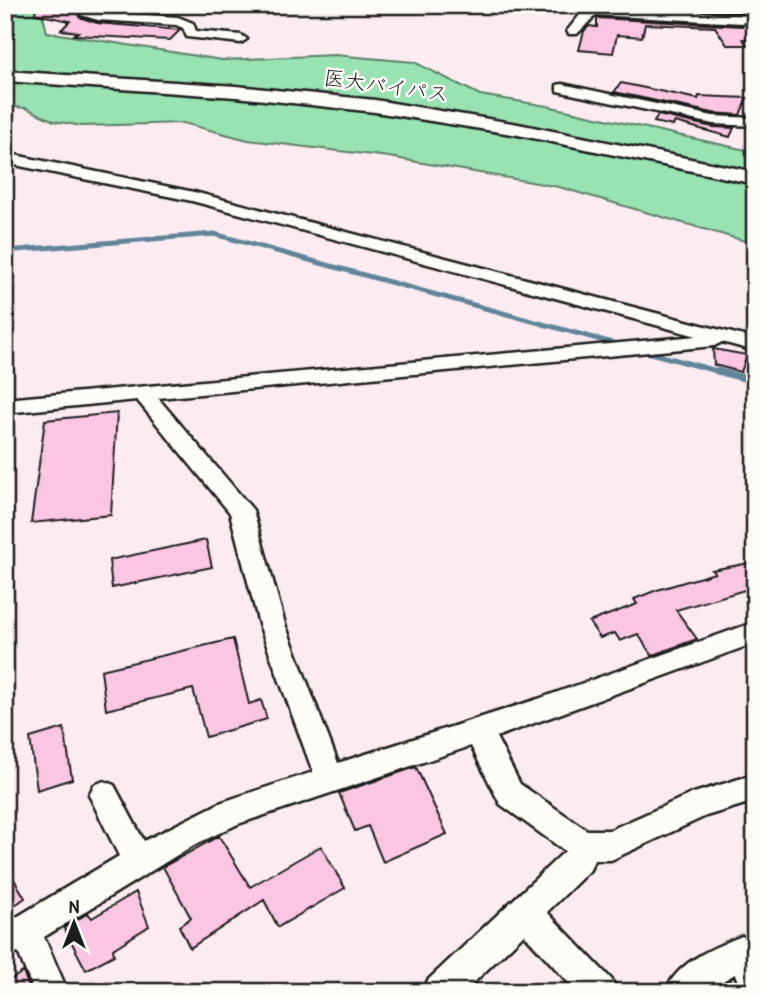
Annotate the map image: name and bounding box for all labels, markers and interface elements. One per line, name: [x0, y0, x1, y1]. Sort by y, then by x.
street label: 医大バイパス: [322, 62, 450, 109]
north arrow: [38, 888, 108, 958]
text: N: [69, 893, 79, 919]

